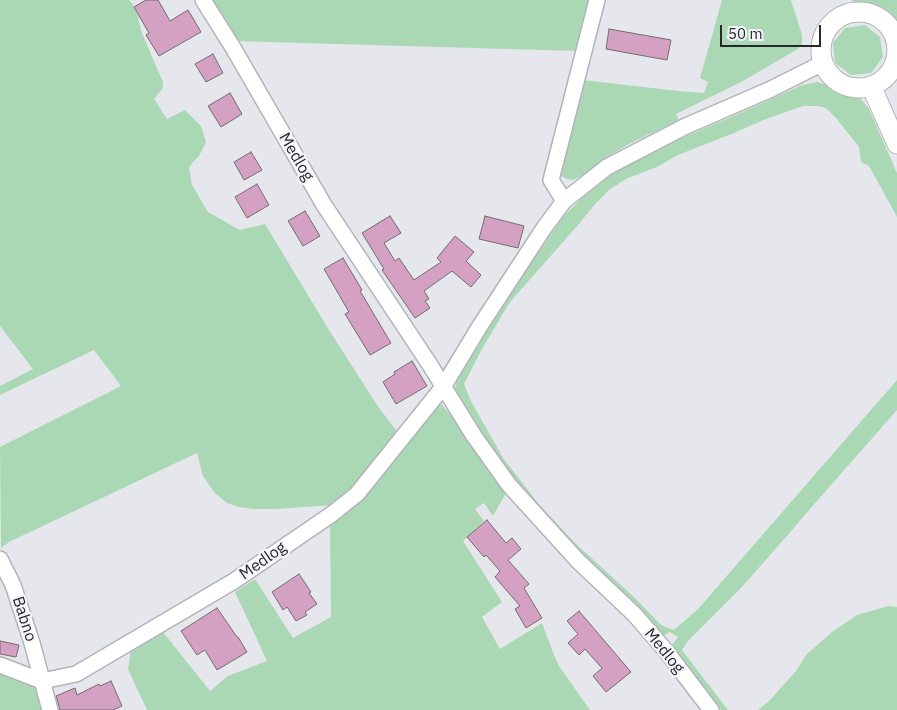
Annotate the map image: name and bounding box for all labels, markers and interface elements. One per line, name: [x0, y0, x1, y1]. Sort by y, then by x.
scale bar: [722, 15, 823, 47]
text: 50 m: [728, 24, 763, 43]
street label: Medlog: [274, 129, 318, 185]
street label: Medlog: [236, 538, 290, 584]
street label: Babno: [8, 594, 40, 644]
street label: Medlog: [640, 624, 688, 678]

